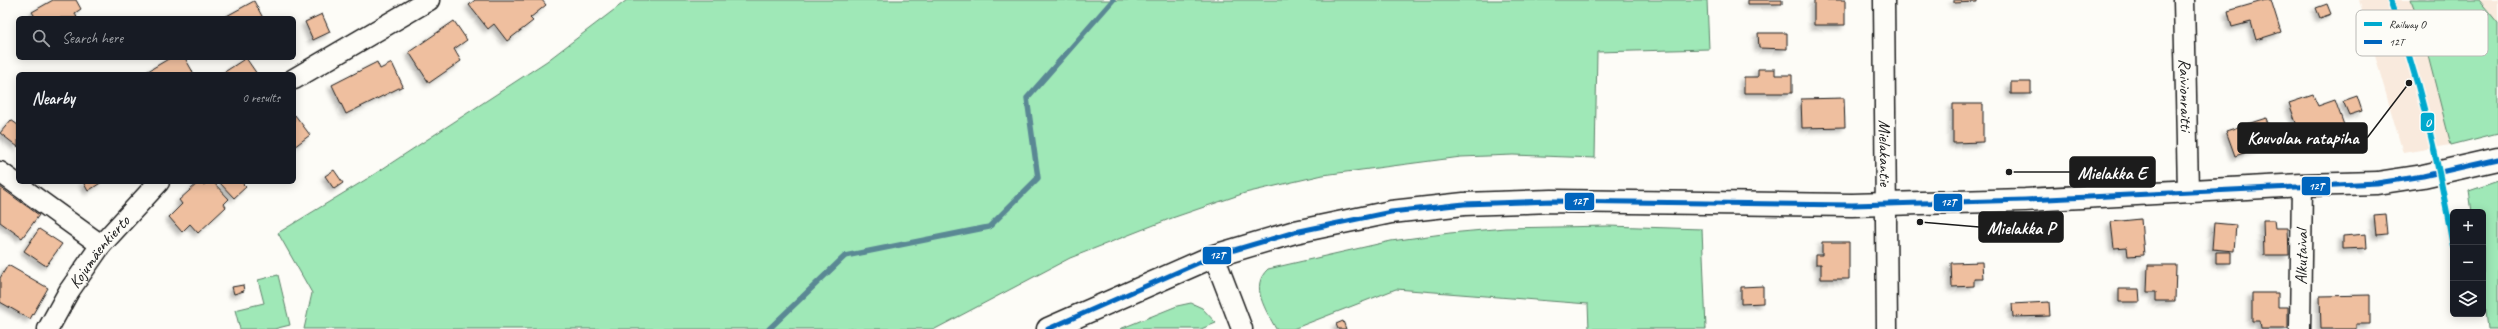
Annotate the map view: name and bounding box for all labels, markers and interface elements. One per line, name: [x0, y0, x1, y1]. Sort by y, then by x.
legend: [2356, 10, 2488, 56]
search box: [16, 16, 296, 60]
text: Railway O: [2389, 17, 2427, 31]
icon: search: [30, 27, 52, 49]
text: Search here: [62, 29, 123, 48]
text: 12T: [2389, 35, 2407, 49]
street label: Raivionraitti: [2174, 58, 2197, 133]
text: Nearby: [32, 88, 75, 109]
text: 0 results: [242, 90, 280, 106]
line badge: O: [2420, 112, 2435, 132]
text: O: [2425, 115, 2432, 129]
street label: Mielakantie: [1874, 120, 1896, 188]
callout: Kouvolan ratapiha: [2238, 123, 2367, 153]
text: Kouvolan ratapiha: [2247, 127, 2360, 149]
callout: Mielakka E: [2070, 157, 2155, 187]
text: Mielakka E: [2077, 162, 2149, 184]
line badge: 12T: [2301, 176, 2331, 196]
text: 12T: [2309, 179, 2326, 193]
line badge: 12T: [1564, 192, 1595, 211]
line badge: 12T: [1933, 193, 1963, 212]
text: 12T: [1572, 194, 1589, 208]
text: 12T: [1941, 195, 1958, 209]
map controls: [2450, 209, 2486, 317]
button: +: [2450, 209, 2486, 245]
street label: Kojumäenkierto: [64, 210, 135, 292]
callout: Mielakka P: [1979, 212, 2063, 242]
text: Mielakka P: [1987, 217, 2058, 239]
street label: Alkutaival: [2291, 226, 2312, 285]
button: −: [2450, 245, 2486, 281]
line badge: 12T: [1202, 246, 1232, 265]
text: 12T: [1210, 248, 1227, 262]
button: layers: [2450, 281, 2486, 317]

